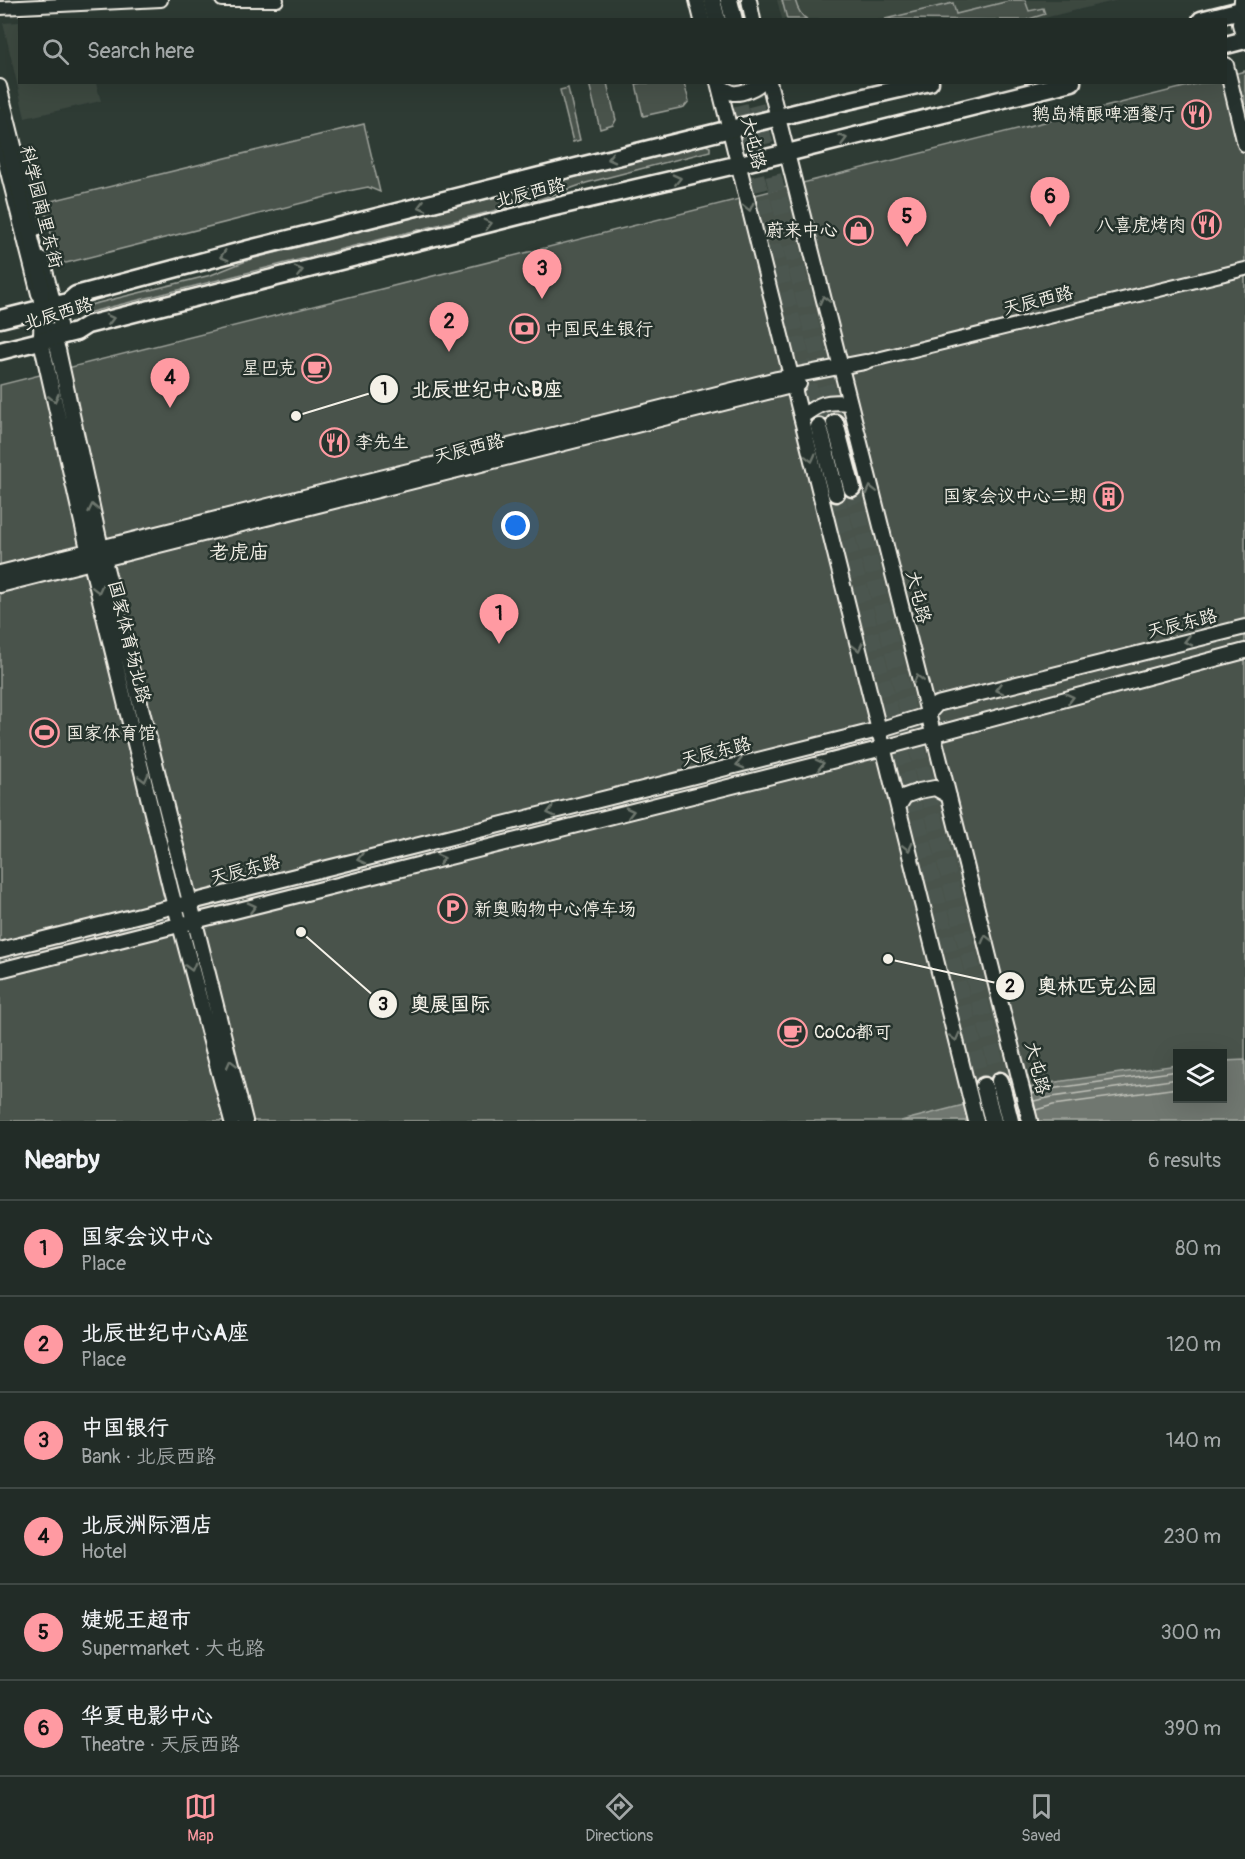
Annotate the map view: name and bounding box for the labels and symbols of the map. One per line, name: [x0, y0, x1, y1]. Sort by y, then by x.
restaurant icon: 鹅岛精酿啤酒餐厅: [1181, 98, 1213, 130]
place label: 鹅岛精酿啤酒餐厅: [1032, 103, 1176, 126]
street label: 大屯路: [735, 114, 771, 172]
one-way arrow: [838, 133, 848, 146]
street label: 科学园南里东街: [15, 143, 67, 271]
one-way arrow: [606, 151, 616, 164]
street label: 北辰西路: [492, 173, 568, 213]
one-way arrow: [672, 173, 682, 186]
pin: 6: [1030, 178, 1070, 227]
one-way arrow: [417, 198, 427, 211]
pin: 5: [888, 198, 926, 247]
one-way arrow: [742, 202, 755, 212]
restaurant icon: 八喜虎烤肉: [1191, 209, 1223, 241]
shop icon: 蔚来中心: [843, 214, 875, 246]
place label: 八喜虎烤肉: [1096, 214, 1186, 237]
one-way arrow: [483, 218, 493, 231]
place label: 蔚来中心: [766, 219, 838, 242]
one-way arrow: [219, 249, 230, 261]
pin: 3: [522, 250, 562, 299]
one-way arrow: [294, 266, 304, 279]
street label: 天辰西路: [1000, 281, 1076, 321]
street label: 北辰西路: [20, 292, 96, 336]
one-way arrow: [818, 296, 831, 306]
pin: 2: [430, 302, 468, 352]
bank icon: 中国民生银行: [508, 313, 540, 345]
one-way arrow: [104, 314, 114, 327]
place label: 中国民生银行: [545, 318, 653, 341]
cafe icon: 星巴克: [301, 352, 333, 384]
place label: 星巴克: [242, 357, 296, 380]
pin: 4: [150, 358, 190, 408]
callout: 北辰世纪中心B座: [369, 370, 575, 408]
text: 北辰世纪中心B座: [411, 377, 563, 402]
text: 1: [380, 378, 388, 401]
one-way arrow: [47, 393, 60, 403]
restaurant icon: 李先生: [318, 426, 350, 458]
street label: 天辰西路: [431, 429, 507, 469]
place label: 李先生: [355, 431, 409, 454]
one-way arrow: [803, 452, 816, 462]
building icon: 国家会议中心二期: [1092, 480, 1124, 512]
one-way arrow: [865, 485, 878, 495]
place label: 国家会议中心二期: [943, 485, 1087, 508]
one-way arrow: [87, 503, 100, 513]
your location: [501, 511, 530, 540]
district label: 老虎庙: [209, 540, 269, 565]
street label: 大屯路: [900, 568, 936, 626]
street label: 国家体育场北路: [103, 578, 155, 706]
one-way arrow: [90, 583, 103, 593]
pin: 1: [480, 594, 518, 644]
street label: 天辰东路: [1144, 604, 1220, 644]
one-way arrow: [1183, 634, 1193, 647]
one-way arrow: [850, 642, 863, 652]
one-way arrow: [913, 674, 926, 684]
one-way arrow: [994, 681, 1004, 694]
one-way arrow: [1065, 693, 1075, 706]
sports icon: 国家体育馆: [29, 717, 61, 749]
place label: 国家体育馆: [66, 722, 156, 745]
street label: 天辰东路: [678, 732, 754, 772]
one-way arrow: [735, 757, 745, 770]
one-way arrow: [814, 759, 824, 772]
one-way arrow: [136, 773, 149, 783]
one-way arrow: [546, 804, 556, 817]
one-way arrow: [625, 806, 635, 819]
one-way arrow: [901, 841, 913, 852]
street label: 天辰东路: [207, 850, 283, 890]
one-way arrow: [357, 852, 367, 864]
one-way arrow: [436, 854, 446, 867]
parking icon: 新奥购物中心停车场: [437, 893, 469, 925]
place label: 新奥购物中心停车场: [474, 898, 636, 921]
one-way arrow: [247, 901, 257, 914]
one-way arrow: [980, 934, 993, 944]
one-way arrow: [184, 962, 197, 972]
callout: 奥林匹克公园: [995, 967, 1169, 1005]
text: 奥林匹克公园: [1037, 974, 1157, 999]
text: 2: [1005, 975, 1015, 998]
callout: 奥展国际: [368, 985, 502, 1023]
text: 奥展国际: [410, 992, 490, 1017]
text: 3: [378, 993, 388, 1016]
cafe icon: CoCo都可: [777, 1016, 809, 1048]
place label: CoCo都可: [814, 1021, 892, 1044]
one-way arrow: [948, 1031, 961, 1041]
street label: 大屯路: [1019, 1039, 1055, 1097]
one-way arrow: [225, 1059, 238, 1069]

